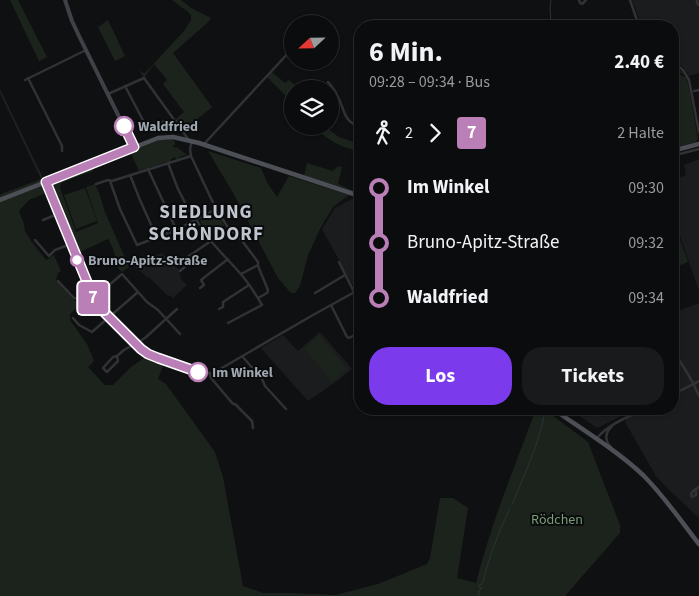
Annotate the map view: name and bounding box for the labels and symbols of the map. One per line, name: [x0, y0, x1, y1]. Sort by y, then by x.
north arrow: [284, 15, 339, 70]
marker: Waldfried: [114, 116, 134, 136]
place label: Waldfried: [138, 117, 198, 137]
district label: SIEDLUNG SCHÖNDORF: [148, 199, 264, 248]
place label: Bruno-Apitz-Straße: [88, 251, 207, 271]
marker: Bruno-Apitz-Straße: [70, 253, 84, 267]
line badge: 7: [77, 282, 109, 314]
marker: Im Winkel: [188, 362, 208, 382]
place label: Im Winkel: [212, 363, 273, 383]
park label: Rödchen: [531, 510, 583, 530]

